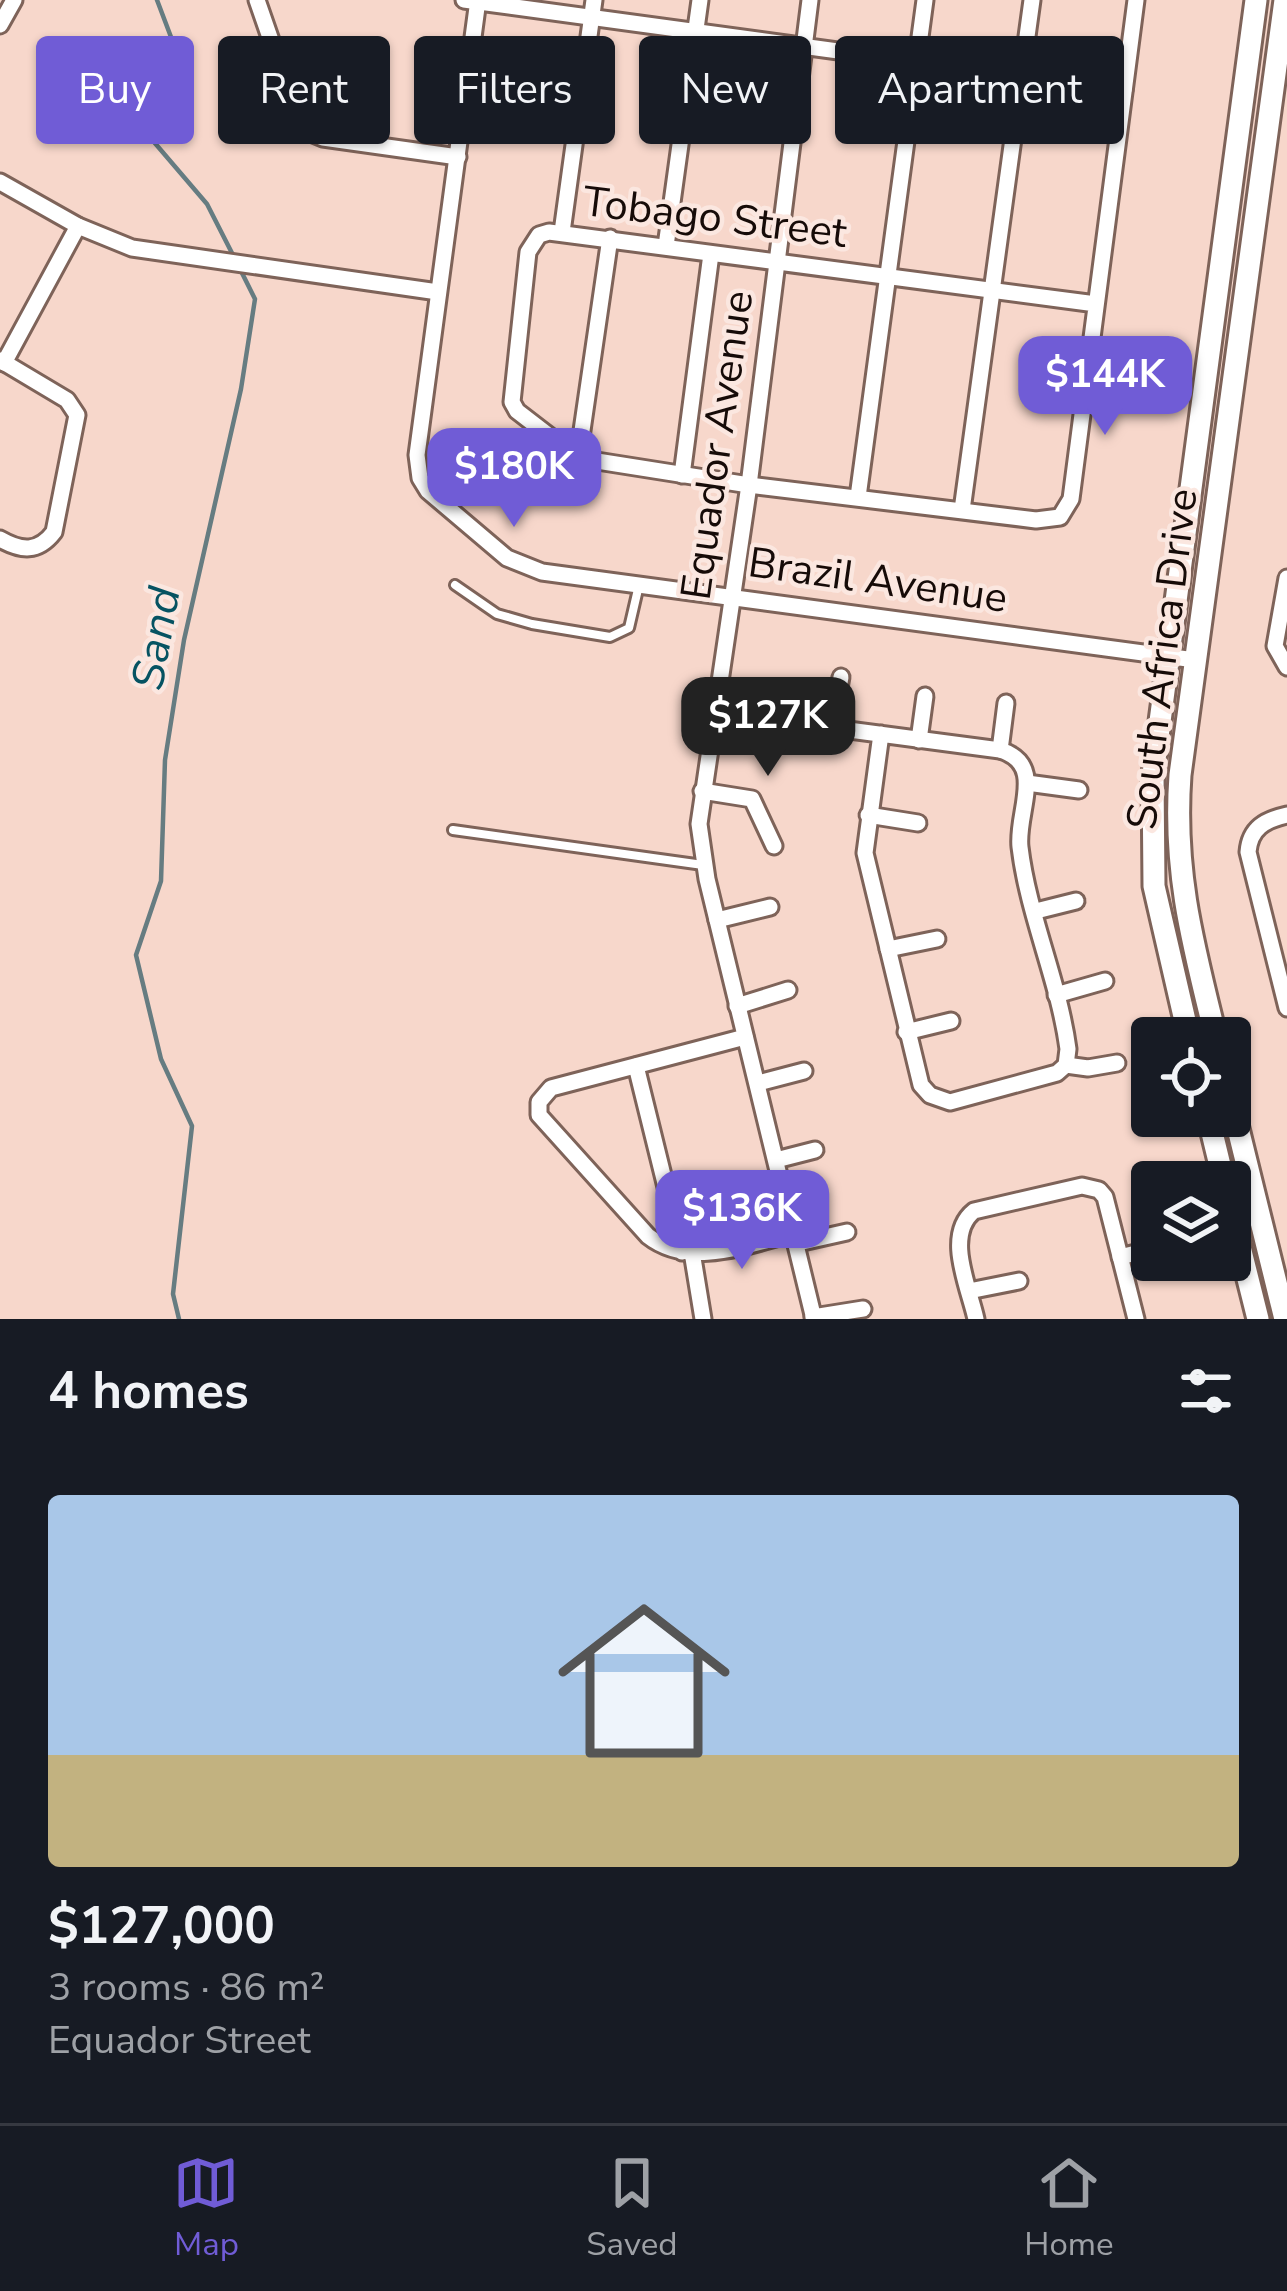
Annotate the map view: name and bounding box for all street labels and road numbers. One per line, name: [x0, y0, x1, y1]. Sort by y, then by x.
street label: Tobago Street: [580, 173, 850, 262]
street label: Equador Avenue: [668, 287, 767, 603]
street label: South Africa Drive: [1113, 485, 1212, 833]
street label: Brazil Avenue: [745, 534, 1011, 627]

